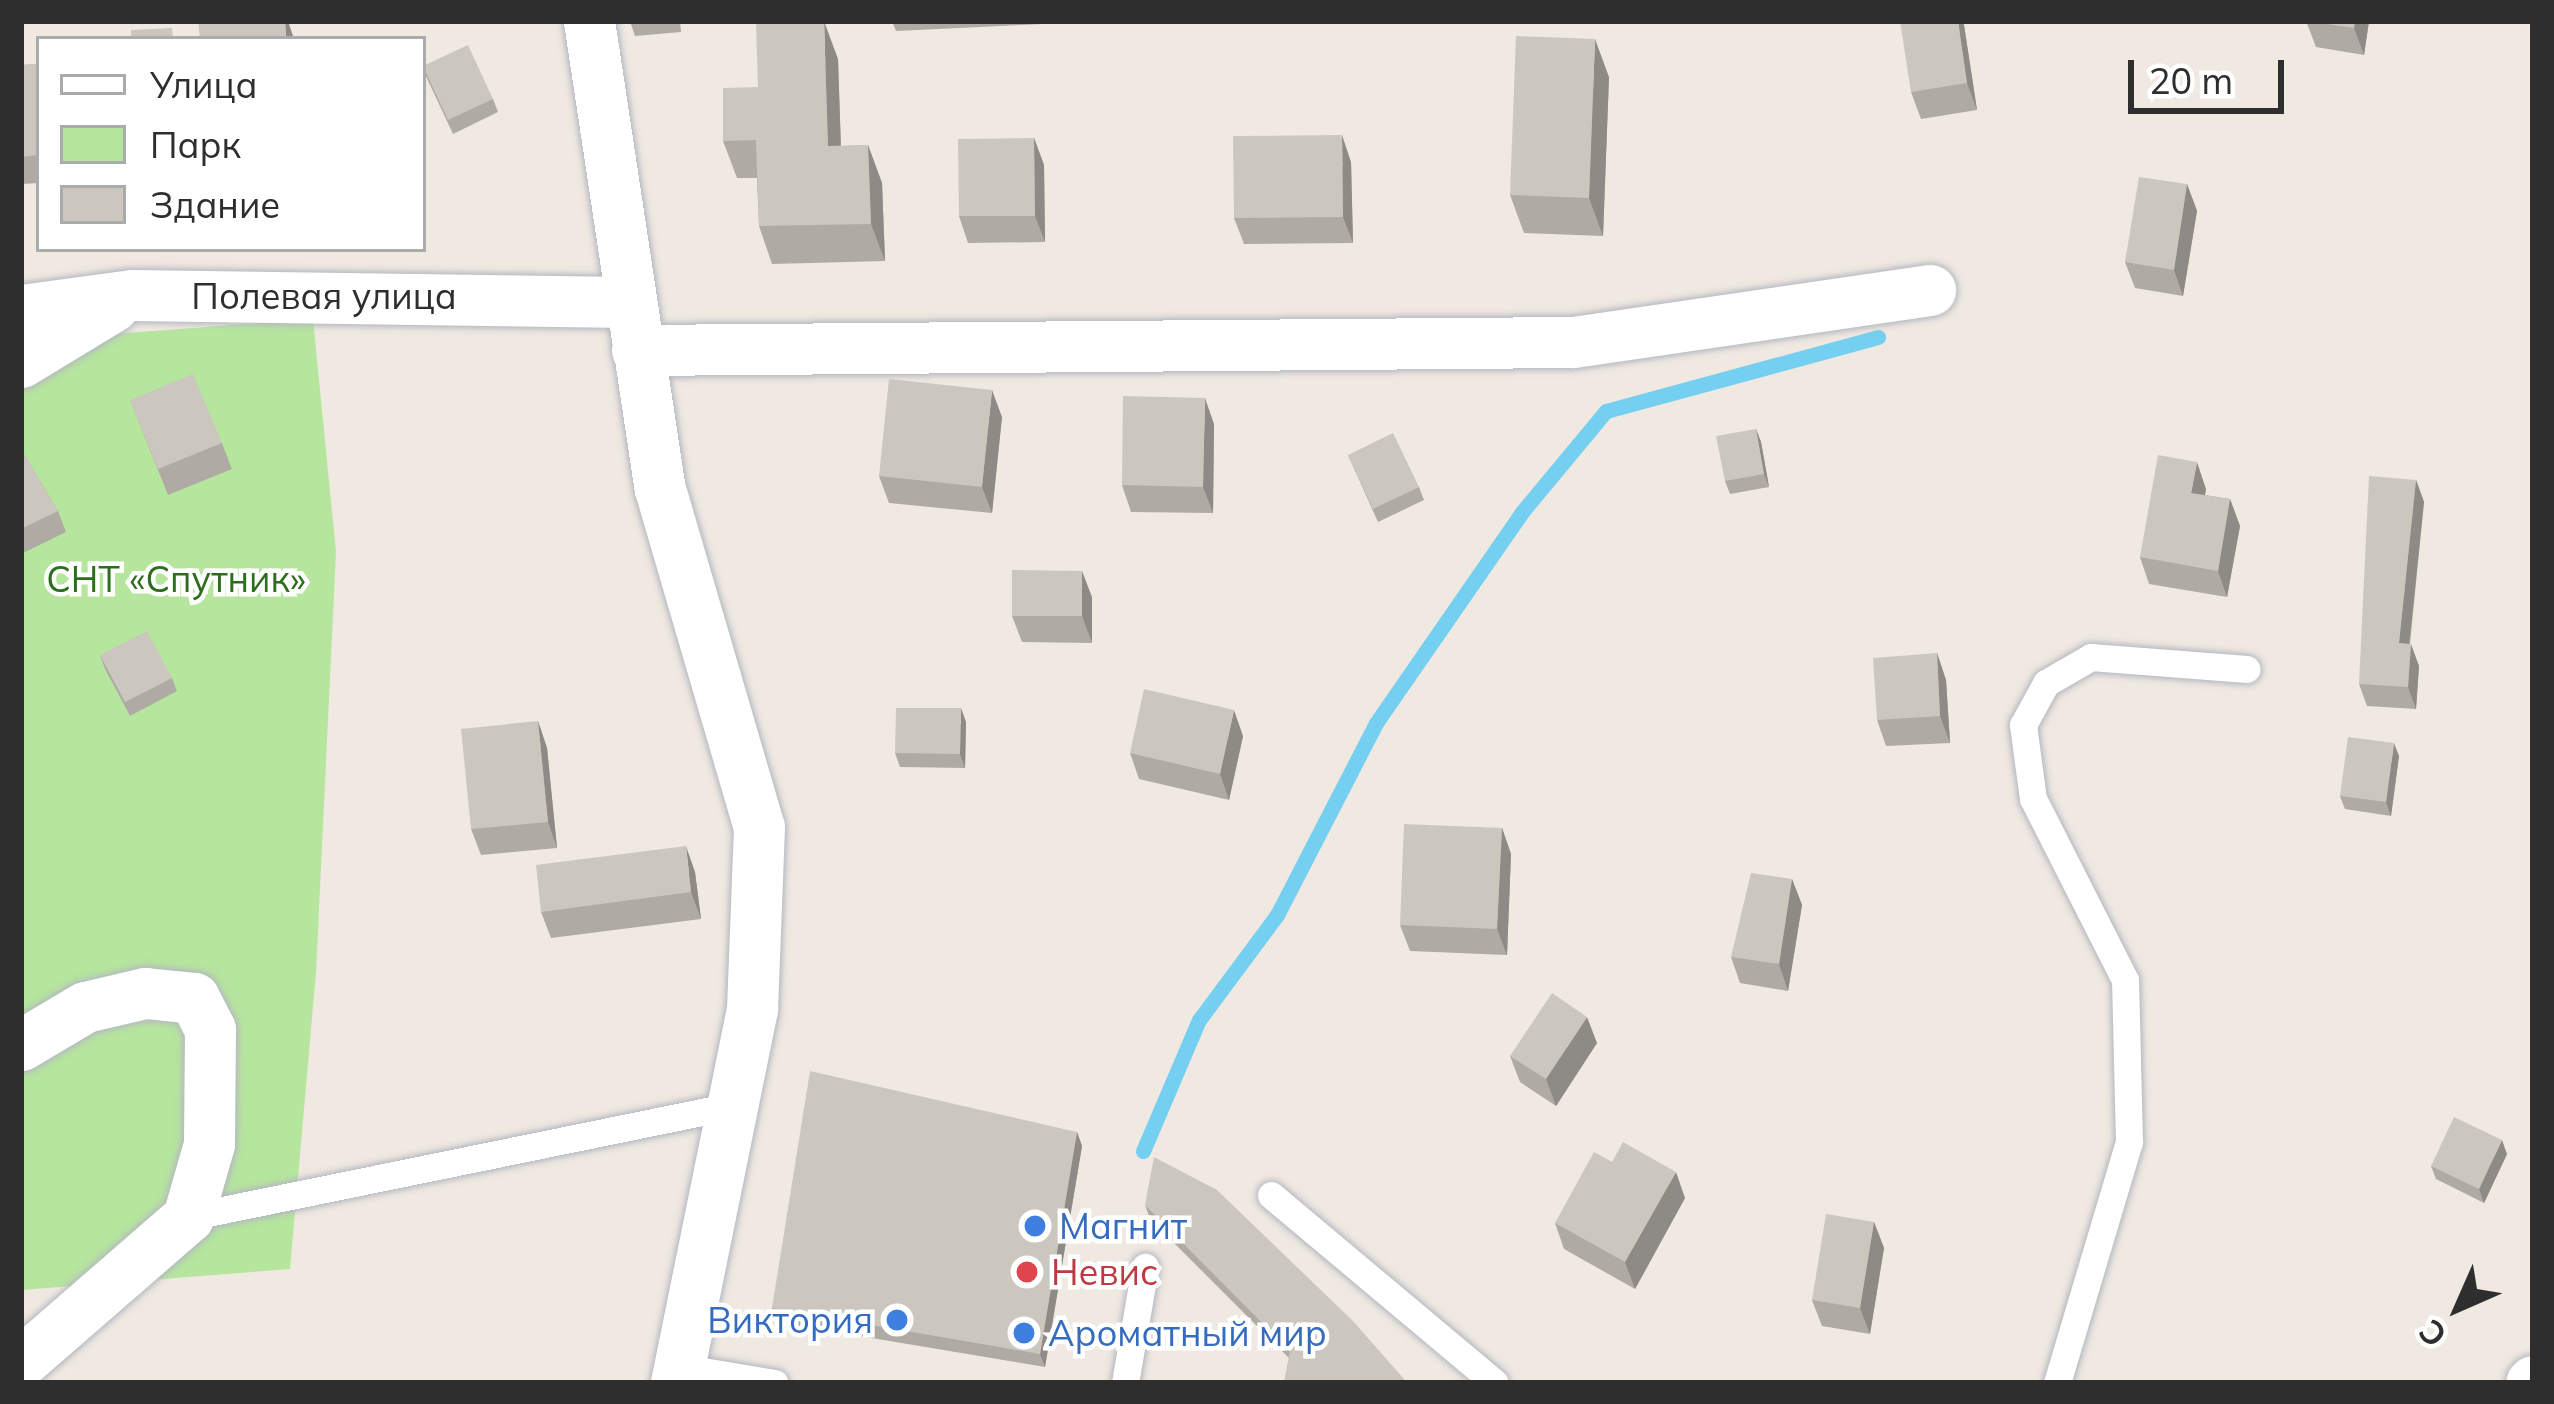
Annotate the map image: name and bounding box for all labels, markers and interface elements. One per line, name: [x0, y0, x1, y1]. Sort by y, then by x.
legend: [36, 36, 426, 252]
scale bar: [2134, 36, 2290, 110]
text: 20 m: [2149, 58, 2233, 103]
text: Улица: [150, 62, 258, 107]
text: Парк: [150, 122, 241, 167]
text: Здание: [150, 182, 280, 227]
street label: Полевая улица: [191, 274, 457, 318]
park label: СНТ «Спутник»: [46, 557, 306, 601]
place label: Магнит: [1059, 1204, 1187, 1248]
marker: Магнит: [1022, 1213, 1048, 1239]
north arrow: [2398, 1248, 2518, 1368]
place label: Невис: [1051, 1250, 1158, 1294]
marker: Невис: [1014, 1259, 1040, 1285]
place label: Виктория: [707, 1298, 873, 1342]
marker: Виктория: [884, 1307, 910, 1333]
place label: Ароматный мир: [1048, 1311, 1327, 1355]
text: С: [2410, 1311, 2455, 1356]
marker: Ароматный мир: [1011, 1320, 1037, 1346]

